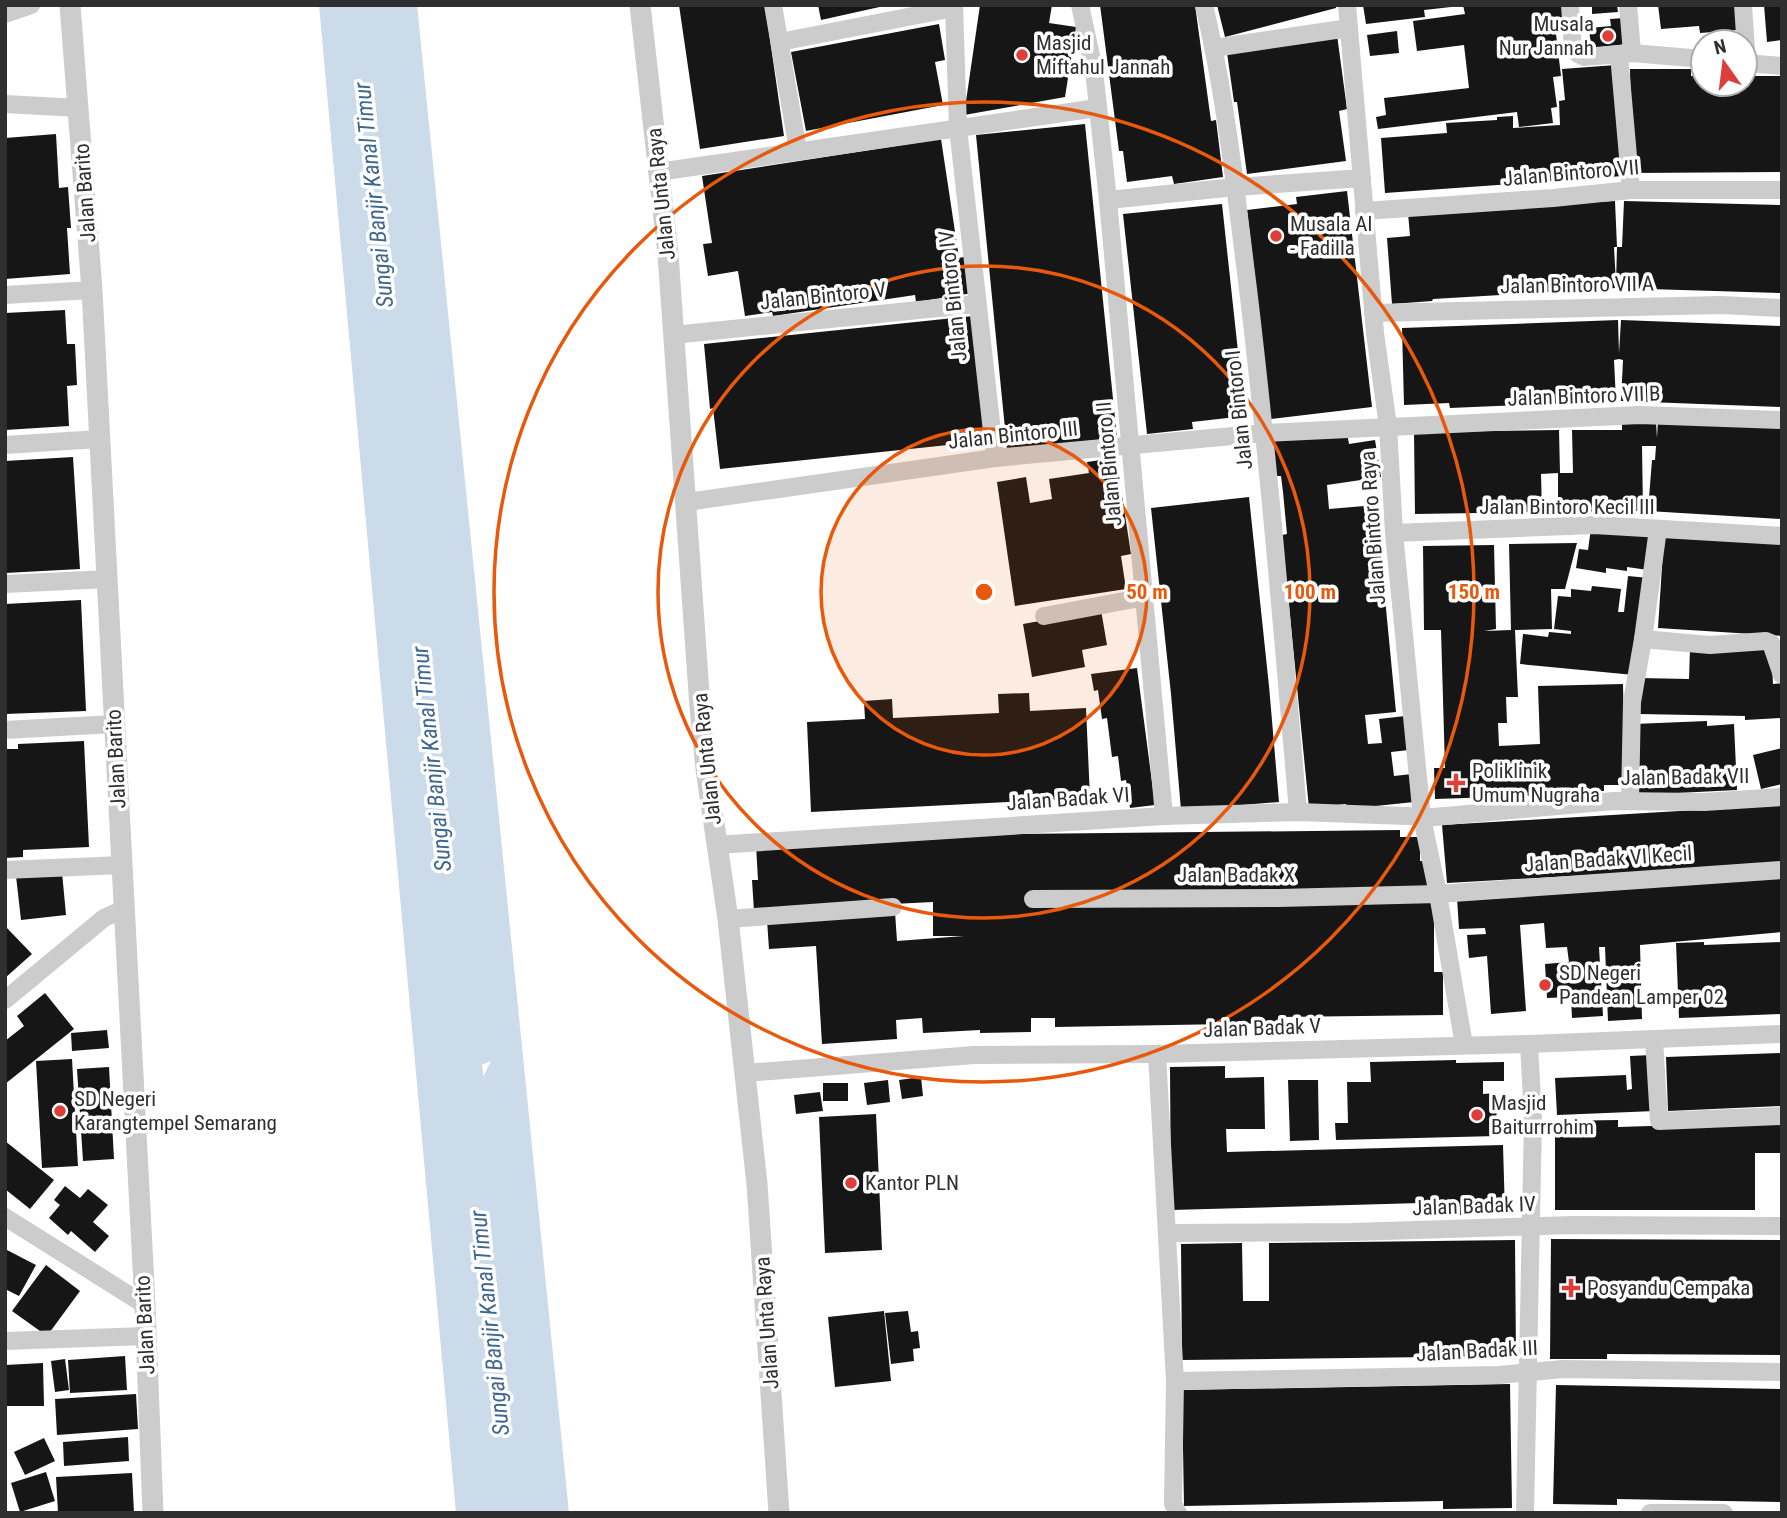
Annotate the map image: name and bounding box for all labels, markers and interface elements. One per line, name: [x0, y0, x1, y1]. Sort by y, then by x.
place label: Musala Nur Jannah: [1499, 12, 1594, 60]
marker: Musala Nur Jannah: [1600, 28, 1616, 44]
north arrow: [1689, 28, 1759, 98]
place label: Masjid Miftahul Jannah: [1036, 31, 1170, 79]
text: N: [1712, 34, 1728, 60]
marker: Masjid Miftahul Jannah: [1014, 47, 1030, 63]
water label: Sungai Banjir Kanal Timur: [349, 80, 399, 309]
street label: Jalan Unta Raya: [642, 127, 680, 261]
street label: Jalan Barito: [70, 143, 100, 243]
street label: Jalan Bintoro VII: [1502, 155, 1640, 191]
place label: Musala Al - Fadilla: [1290, 212, 1372, 260]
marker: Musala Al - Fadilla: [1268, 228, 1284, 244]
street label: Jalan Bintoro IV: [934, 229, 972, 363]
street label: Jalan Bintoro VII A: [1500, 272, 1654, 298]
street label: Jalan Bintoro V: [759, 277, 887, 315]
street label: Jalan Bintoro I: [1221, 349, 1257, 471]
street label: Jalan Bintoro VII B: [1507, 381, 1661, 411]
street label: Jalan Bintoro II: [1092, 401, 1126, 527]
street label: Jalan Bintoro III: [947, 416, 1079, 454]
street label: Jalan Bintoro Raya: [1356, 450, 1390, 606]
street label: Jalan Bintoro Kecil III: [1479, 495, 1655, 519]
centre of rings: [972, 580, 996, 604]
text: 50 m: [1126, 580, 1168, 604]
text: 100 m: [1284, 580, 1336, 604]
text: 150 m: [1448, 580, 1500, 604]
water label: Sungai Banjir Kanal Timur: [407, 644, 457, 873]
street label: Jalan Unta Raya: [688, 692, 726, 826]
street label: Jalan Barito: [101, 709, 131, 809]
place label: Poliklinik Umum Nugraha: [1472, 759, 1600, 807]
street label: Jalan Badak VII: [1620, 764, 1750, 790]
marker: Poliklinik Umum Nugraha: [1446, 773, 1466, 793]
street label: Jalan Badak VI: [1006, 783, 1130, 815]
street label: Jalan Badak VI Kecil: [1523, 841, 1693, 877]
street label: Jalan Badak X: [1177, 863, 1295, 887]
place label: SD Negeri Pandean Lamper 02: [1559, 961, 1724, 1009]
marker: SD Negeri Pandean Lamper 02: [1537, 977, 1553, 993]
street label: Jalan Badak V: [1203, 1014, 1322, 1042]
place label: SD Negeri Karangtempel Semarang: [74, 1087, 277, 1135]
place label: Masjid Baiturrrohim: [1491, 1091, 1594, 1139]
marker: SD Negeri Karangtempel Semarang: [52, 1103, 68, 1119]
marker: Masjid Baiturrrohim: [1469, 1107, 1485, 1123]
place label: Kantor PLN: [865, 1171, 959, 1195]
marker: Kantor PLN: [843, 1175, 859, 1191]
street label: Jalan Badak IV: [1412, 1192, 1536, 1220]
water label: Sungai Banjir Kanal Timur: [465, 1208, 515, 1437]
street label: Jalan Unta Raya: [750, 1256, 784, 1390]
street label: Jalan Barito: [130, 1275, 160, 1375]
place label: Posyandu Cempaka: [1587, 1276, 1750, 1300]
marker: Posyandu Cempaka: [1561, 1278, 1581, 1298]
street label: Jalan Badak III: [1415, 1336, 1539, 1366]

